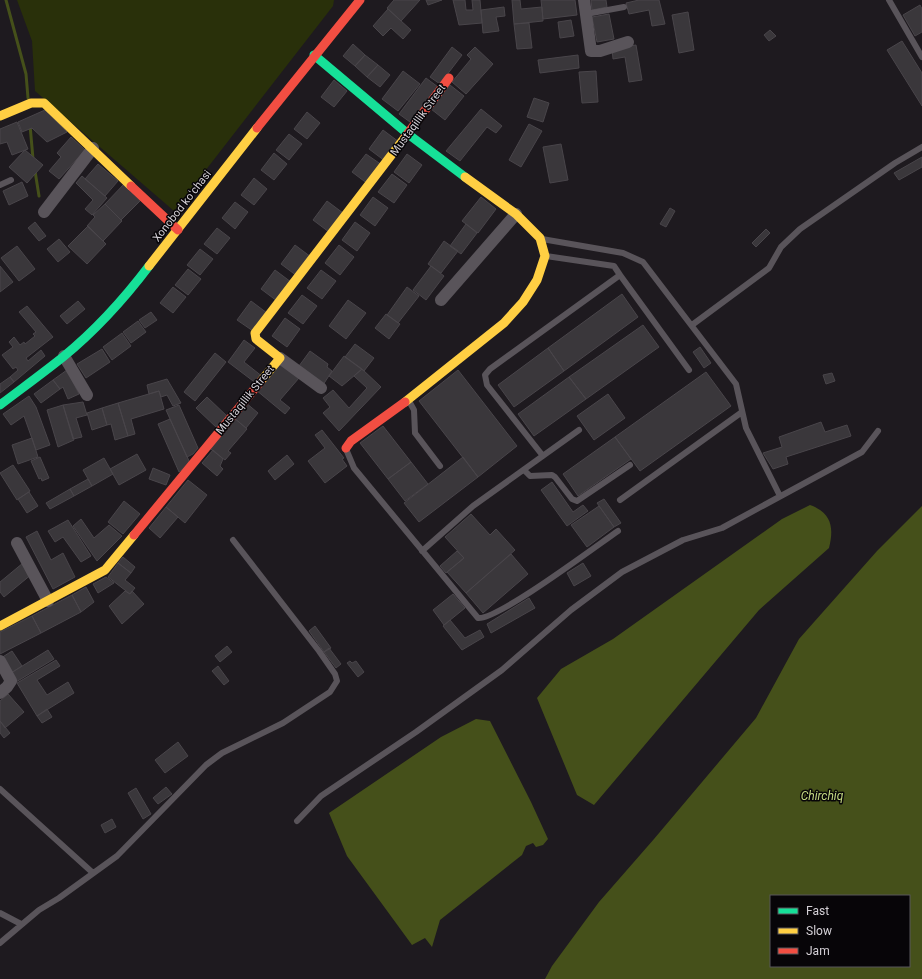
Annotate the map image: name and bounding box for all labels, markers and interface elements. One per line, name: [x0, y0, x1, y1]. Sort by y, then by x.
street label: Mustaqillik Street: [388, 81, 449, 158]
street label: Xonobod koʻchasi: [150, 168, 214, 244]
street label: Mustaqillik Street: [213, 362, 277, 437]
water label: Chirchiq: [801, 789, 844, 803]
legend: [770, 895, 910, 967]
text: Fast: [806, 904, 829, 918]
text: Slow: [806, 924, 832, 938]
text: Jam: [806, 944, 830, 958]

